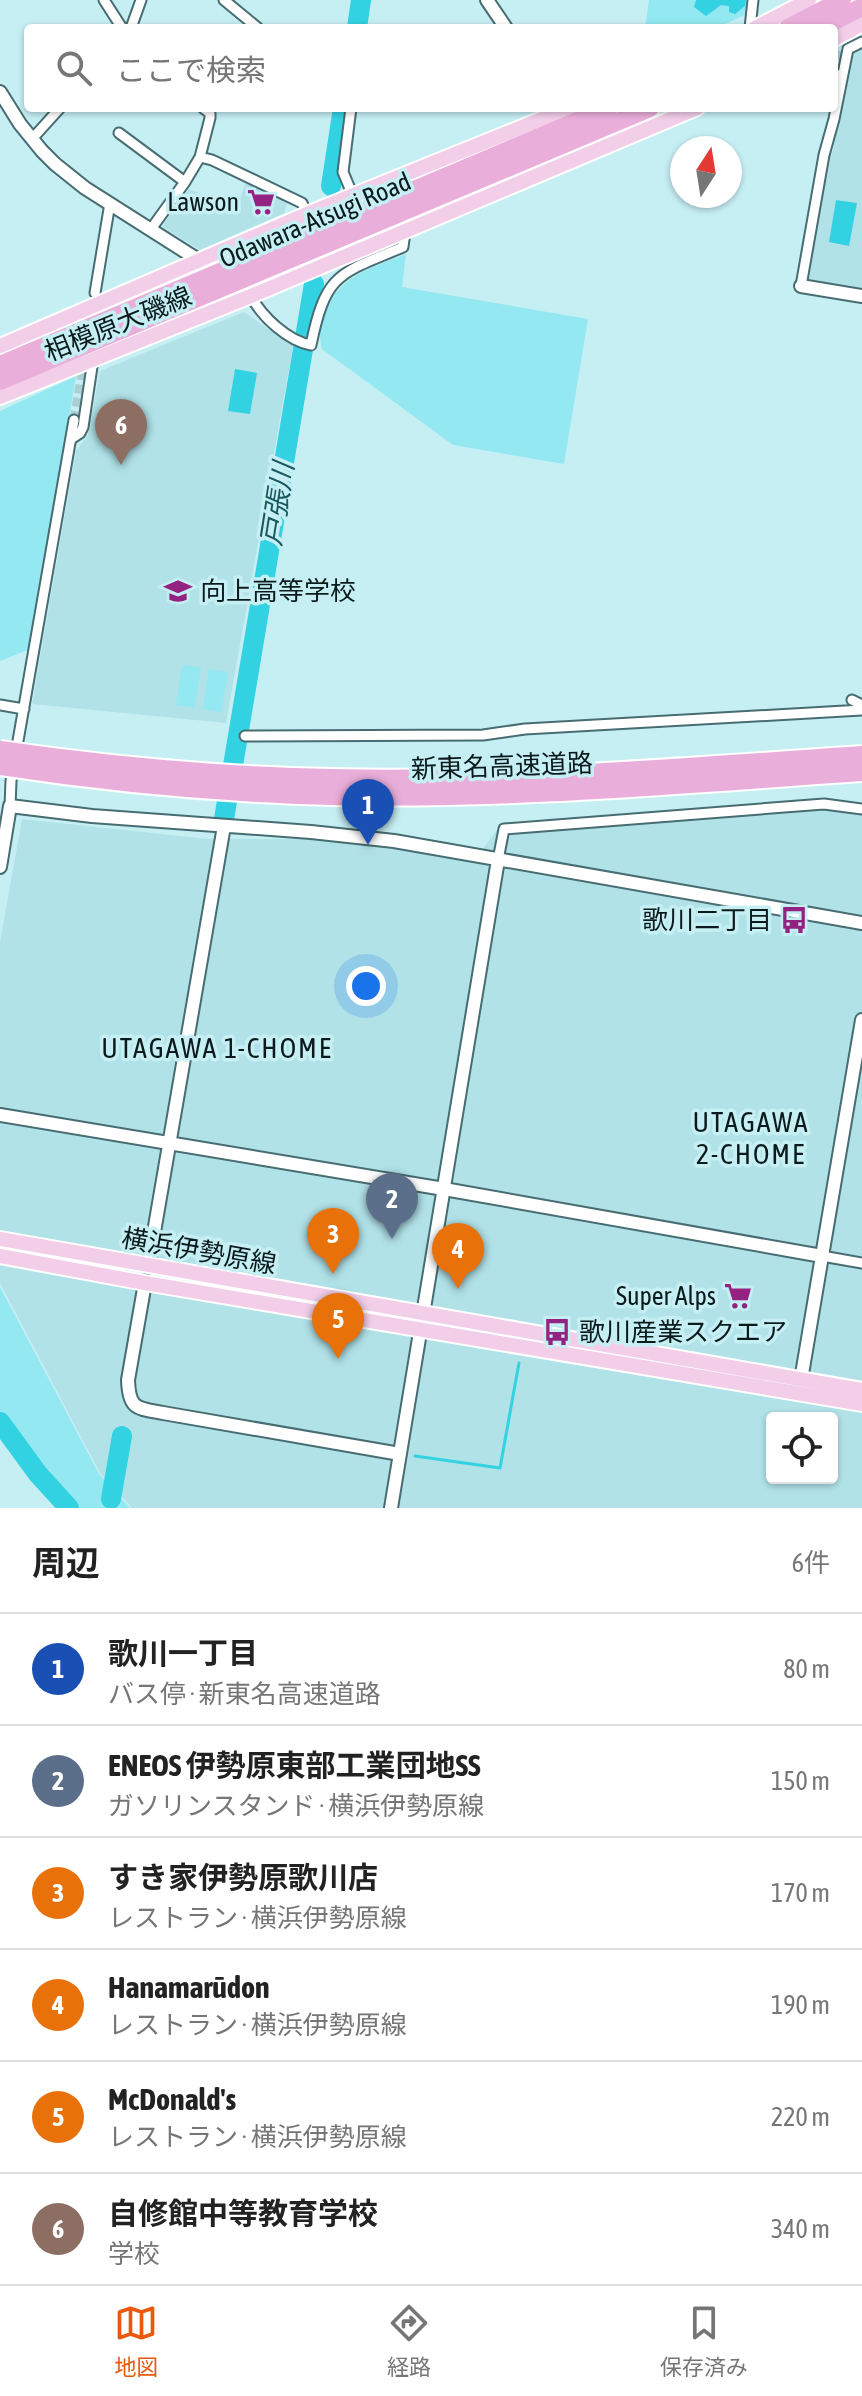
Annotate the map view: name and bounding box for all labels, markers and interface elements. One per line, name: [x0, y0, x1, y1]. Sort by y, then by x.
search box: [24, 24, 838, 112]
icon: search: [52, 46, 96, 90]
text: ここで検索: [116, 53, 266, 87]
north arrow: [670, 136, 742, 208]
street label: Odawara-Atsugi Road: [215, 166, 415, 274]
place label: Lawson: [167, 187, 239, 217]
supermarket icon: Lawson: [246, 187, 276, 217]
street label: 相模原大磯線: [40, 281, 196, 367]
pin: 6: [95, 399, 147, 465]
water label: 戸張川: [255, 457, 300, 548]
school or university icon: 向上高等学校: [163, 576, 193, 606]
place label: 向上高等学校: [200, 576, 356, 606]
street label: 新東名高速道路: [411, 748, 593, 784]
pin: 1: [342, 779, 394, 845]
place label: 歌川二丁目: [642, 905, 772, 935]
bus stop icon: 歌川二丁目: [779, 905, 809, 935]
your location: [346, 966, 386, 1006]
district label: UTAGAWA 1-CHOME: [101, 1032, 333, 1064]
district label: UTAGAWA 2-CHOME: [693, 1106, 809, 1170]
pin: 2: [366, 1173, 418, 1239]
pin: 3: [307, 1208, 359, 1274]
street label: 横浜伊勢原線: [120, 1223, 278, 1279]
pin: 4: [432, 1223, 484, 1289]
place label: Super Alps: [616, 1281, 716, 1311]
supermarket icon: Super Alps: [723, 1281, 753, 1311]
pin: 5: [312, 1293, 364, 1359]
bus stop icon: 歌川産業スクエア: [542, 1317, 572, 1347]
place label: 歌川産業スクエア: [579, 1317, 787, 1347]
map controls: [766, 1412, 838, 1484]
button: locate: [766, 1412, 838, 1484]
text: 周辺: [32, 1543, 100, 1582]
text: 6件: [792, 1548, 830, 1578]
text: 歌川一丁目: [108, 1636, 258, 1670]
text: 1: [52, 1654, 64, 1684]
text: 80 m: [783, 1654, 830, 1684]
text: バス停 · 新東名高速道路: [108, 1679, 381, 1709]
text: ENEOS 伊勢原東部工業団地SS: [108, 1748, 481, 1782]
text: 2: [52, 1766, 64, 1796]
text: 150 m: [771, 1766, 830, 1796]
text: ガソリンスタンド · 横浜伊勢原線: [108, 1791, 484, 1821]
text: すき家伊勢原歌川店: [108, 1860, 378, 1894]
text: 3: [52, 1878, 64, 1908]
text: 170 m: [771, 1878, 830, 1908]
text: レストラン · 横浜伊勢原線: [108, 1903, 407, 1933]
text: Hanamarūdon: [108, 1970, 270, 2004]
text: 4: [52, 1990, 64, 2020]
text: 190 m: [771, 1990, 830, 2020]
text: レストラン · 横浜伊勢原線: [108, 2010, 407, 2040]
text: McDonald's: [108, 2082, 236, 2116]
text: 5: [52, 2102, 64, 2132]
text: 220 m: [771, 2102, 830, 2132]
text: レストラン · 横浜伊勢原線: [108, 2122, 407, 2152]
text: 自修館中等教育学校: [108, 2196, 378, 2230]
text: 6: [52, 2214, 64, 2244]
text: 340 m: [771, 2214, 830, 2244]
text: 学校: [108, 2239, 160, 2269]
tab: 地図: [114, 2301, 158, 2381]
tab: 経路: [387, 2301, 431, 2381]
tab: 保存済み: [660, 2301, 748, 2381]

